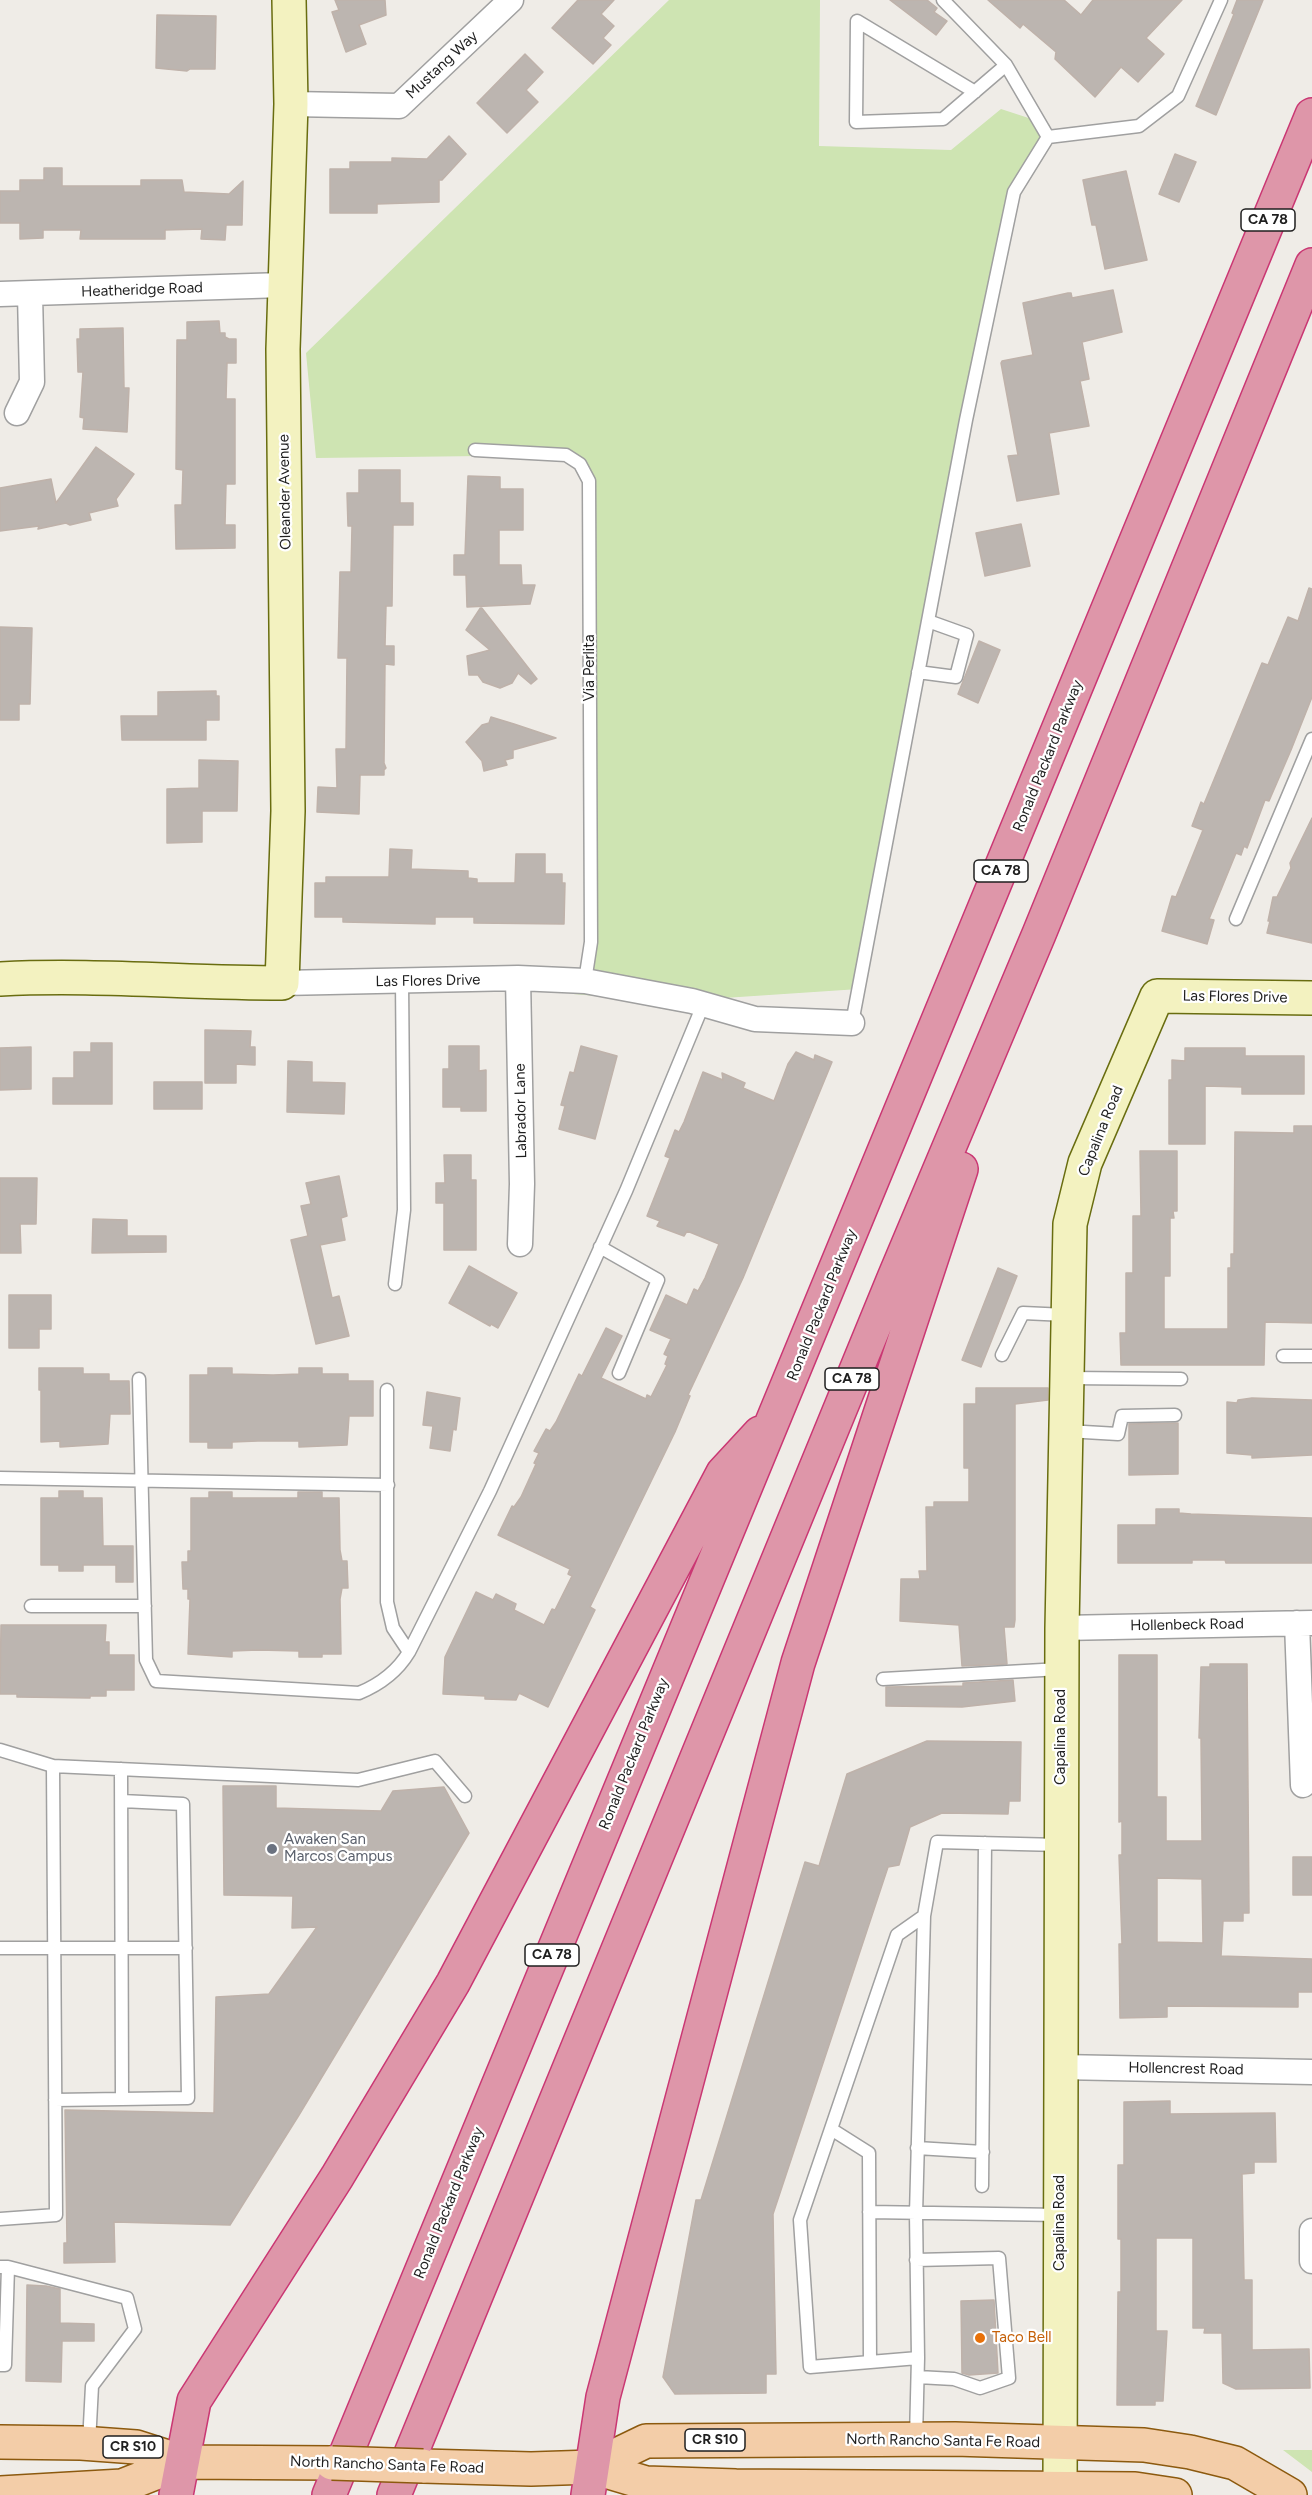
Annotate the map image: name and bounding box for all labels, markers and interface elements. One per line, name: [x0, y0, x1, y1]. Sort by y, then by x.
street label: Mustang Way: [402, 27, 482, 103]
road number: CA 78: [1241, 209, 1295, 231]
street label: Heatheridge Road: [81, 279, 203, 301]
street label: Oleander Avenue: [275, 434, 295, 550]
street label: Via Perlita: [581, 634, 599, 702]
street label: Ronald Packard Parkway: [1009, 677, 1087, 835]
road number: CA 78: [974, 860, 1028, 882]
street label: Las Flores Drive: [375, 971, 481, 991]
street label: Las Flores Drive: [1182, 987, 1288, 1007]
street label: Labrador Lane: [511, 1063, 531, 1159]
street label: Capalina Road: [1075, 1083, 1127, 1179]
street label: Ronald Packard Parkway: [783, 1226, 861, 1384]
road number: CA 78: [825, 1368, 879, 1390]
street label: Hollenbeck Road: [1130, 1615, 1244, 1635]
street label: Ronald Packard Parkway: [595, 1675, 673, 1833]
street label: Capalina Road: [1052, 1689, 1070, 1785]
place label: Awaken San Marcos Campus: [284, 1831, 392, 1866]
marker: Awaken San Marcos Campus: [265, 1842, 279, 1856]
road number: CA 78: [525, 1944, 579, 1966]
street label: Hollencrest Road: [1128, 2059, 1244, 2079]
street label: Ronald Packard Parkway: [410, 2124, 488, 2282]
street label: Capalina Road: [1051, 2175, 1069, 2271]
place label: Taco Bell: [992, 2329, 1051, 2347]
marker: Taco Bell: [973, 2331, 987, 2345]
road number: CR S10: [685, 2429, 745, 2451]
street label: North Rancho Santa Fe Road: [846, 2430, 1040, 2452]
road number: CR S10: [103, 2436, 163, 2458]
street label: North Rancho Santa Fe Road: [290, 2453, 484, 2477]

